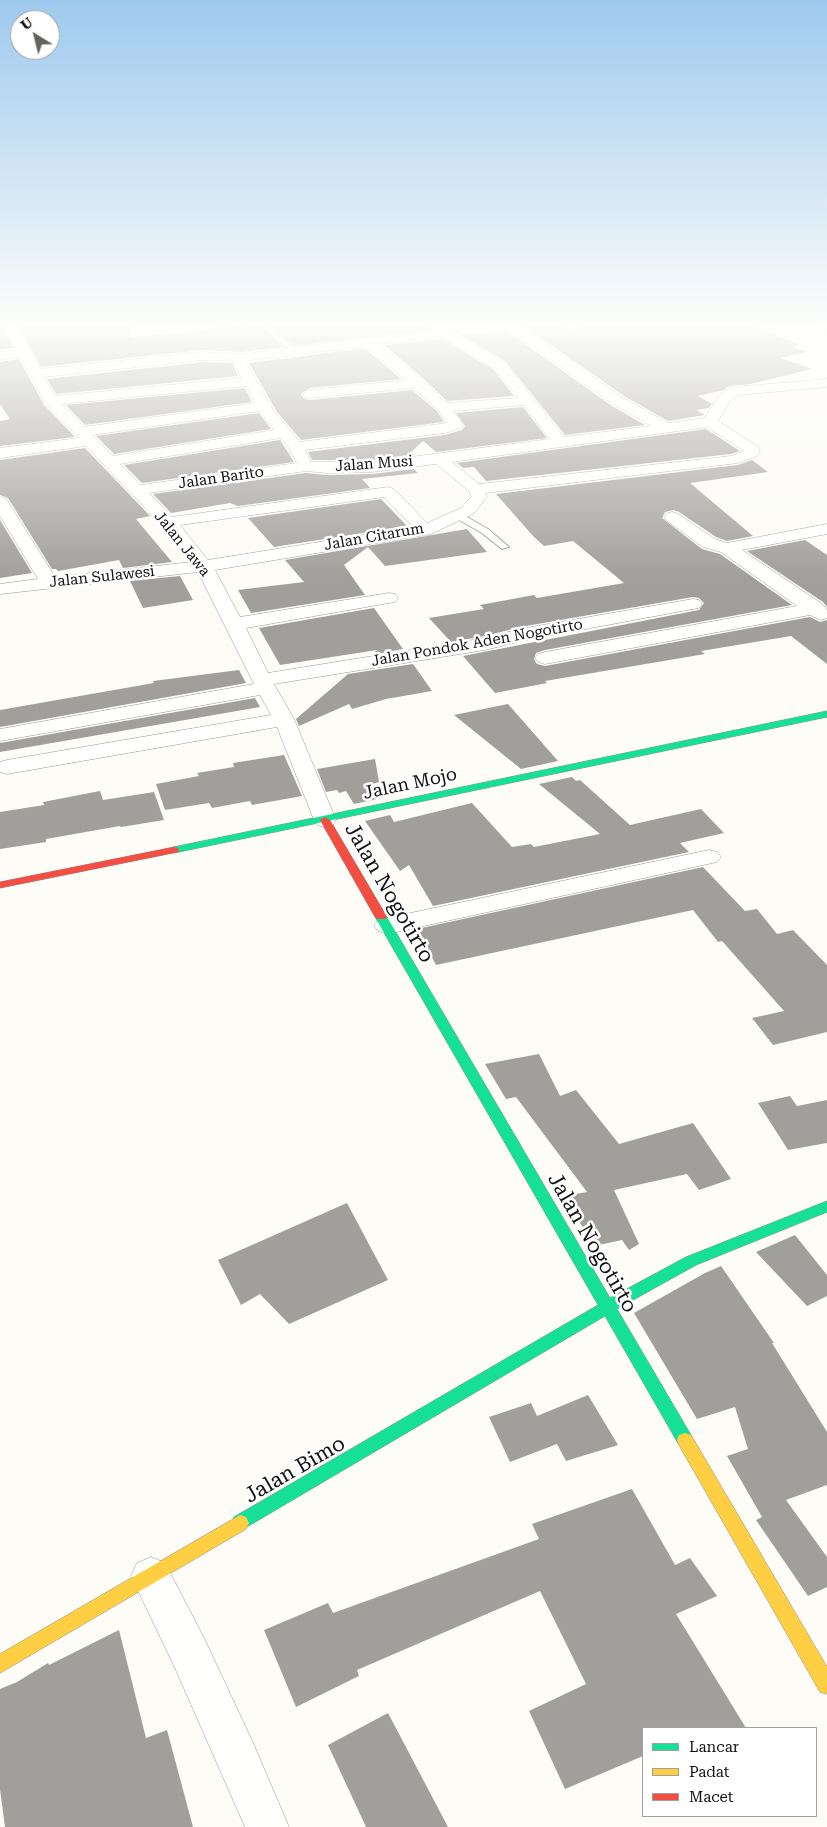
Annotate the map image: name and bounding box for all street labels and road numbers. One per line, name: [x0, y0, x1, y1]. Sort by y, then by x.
street label: Jalan Musi: [334, 452, 414, 476]
street label: Jalan Barito: [177, 463, 265, 493]
street label: Jalan Jawa: [150, 508, 214, 580]
street label: Jalan Citarum: [323, 519, 425, 555]
street label: Jalan Sulawesi: [48, 563, 156, 591]
street label: Jalan Pondok Aden Nogotirto: [370, 616, 584, 670]
street label: Jalan Mojo: [361, 764, 459, 804]
street label: Jalan Nogotirto: [339, 819, 439, 967]
street label: Jalan Nogotirto: [542, 1169, 642, 1317]
street label: Jalan Bimo: [240, 1431, 350, 1509]

